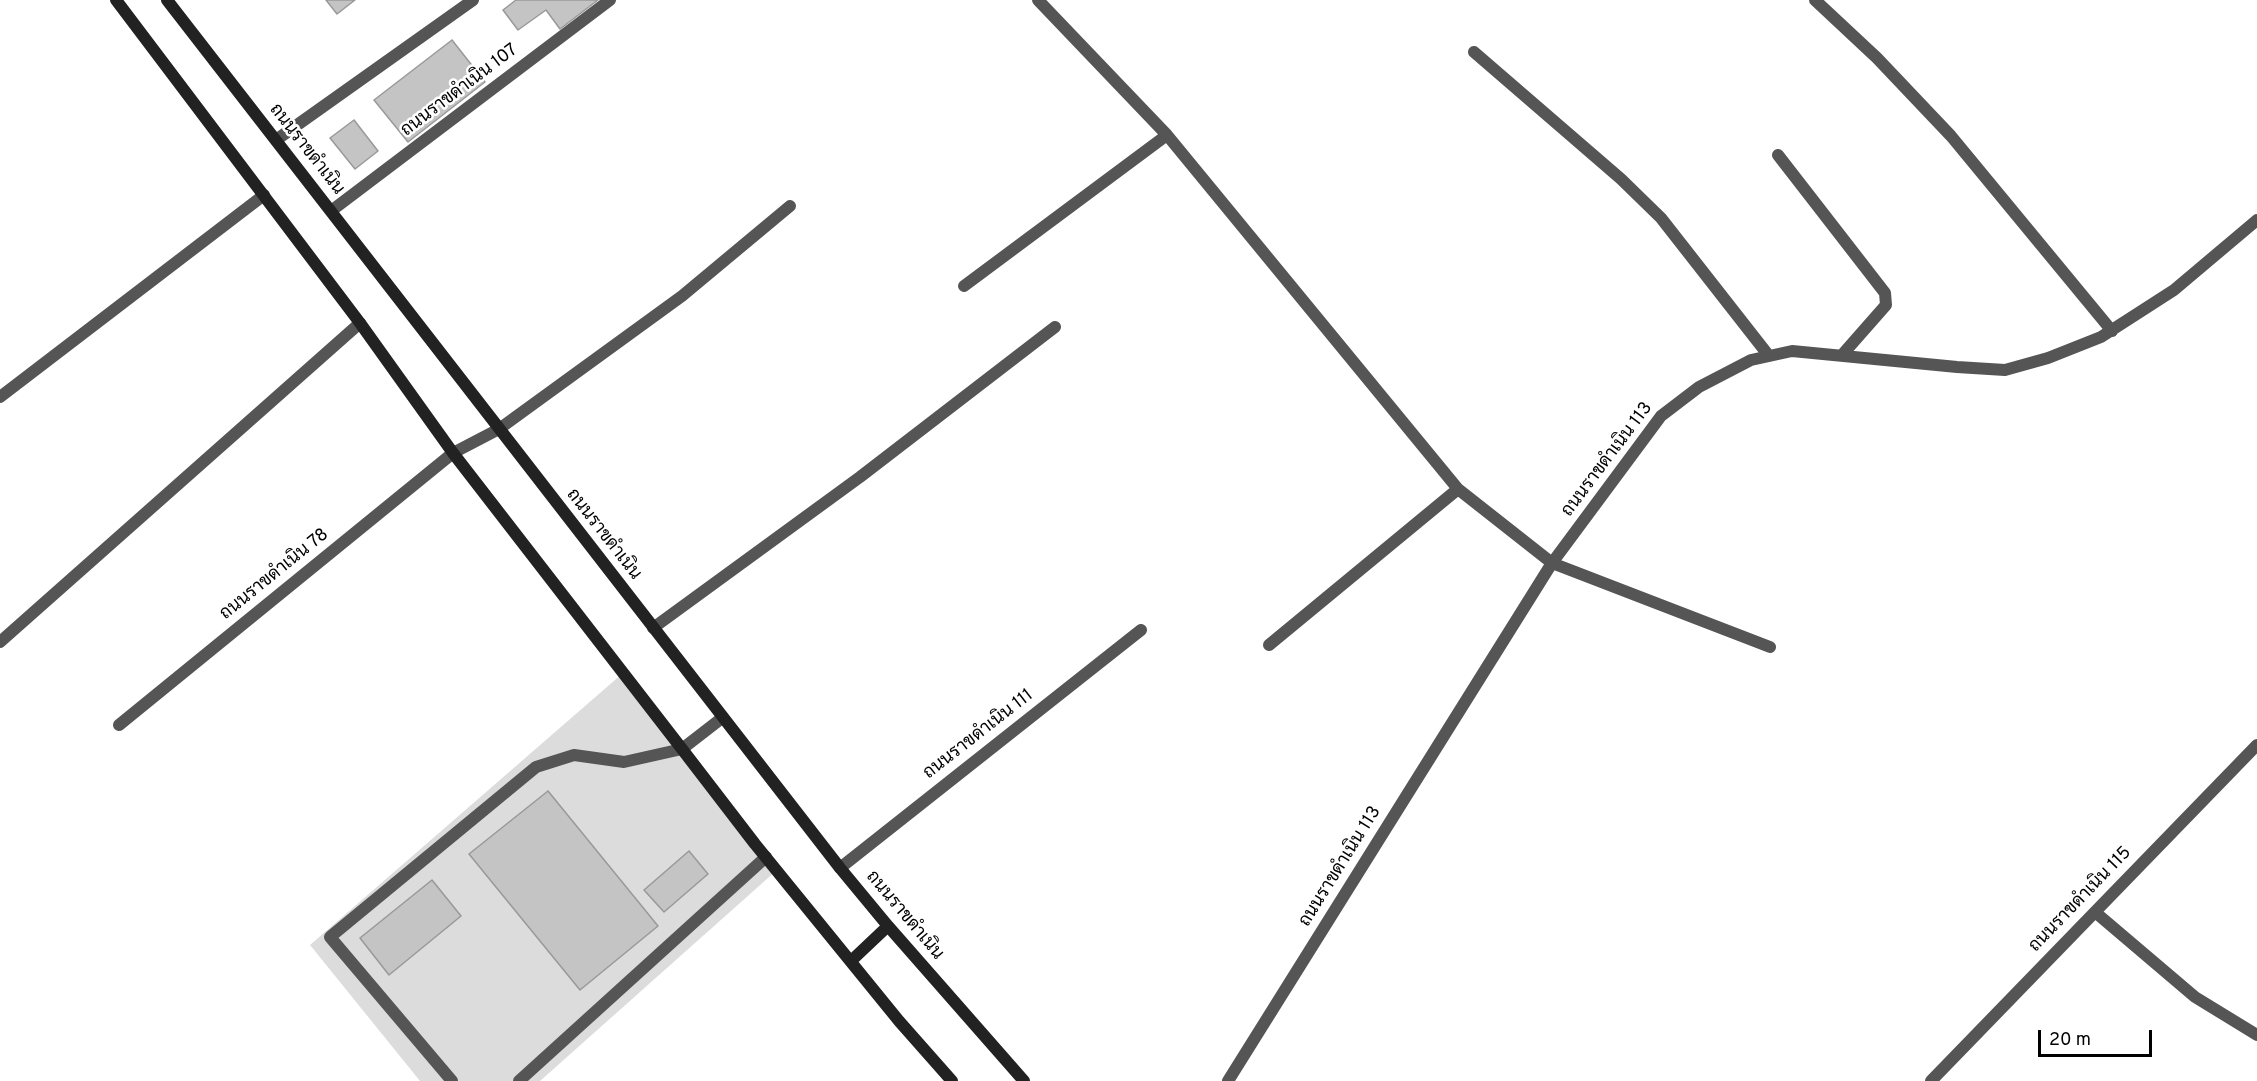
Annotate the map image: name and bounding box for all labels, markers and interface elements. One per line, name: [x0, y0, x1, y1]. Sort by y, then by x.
street label: ถนนราขดำเนิน 107: [397, 40, 523, 142]
street label: ถนนราขดำเนิน: [264, 100, 348, 200]
street label: ถนนราขดำเนิน 113: [1558, 398, 1658, 522]
street label: ถนนราขดำเนิน: [561, 485, 645, 585]
street label: ถนนราขดำเนิน 78: [216, 525, 334, 625]
street label: ถนนราขดำเนิน 111: [920, 685, 1038, 785]
street label: ถนนราขดำเนิน 113: [1295, 803, 1387, 931]
street label: ถนนราขดำเนิน 115: [2025, 843, 2137, 957]
street label: ถนนราขดำเนิน: [861, 867, 947, 965]
scale bar: [2041, 1018, 2155, 1056]
text: 20 m: [2049, 1029, 2091, 1052]

